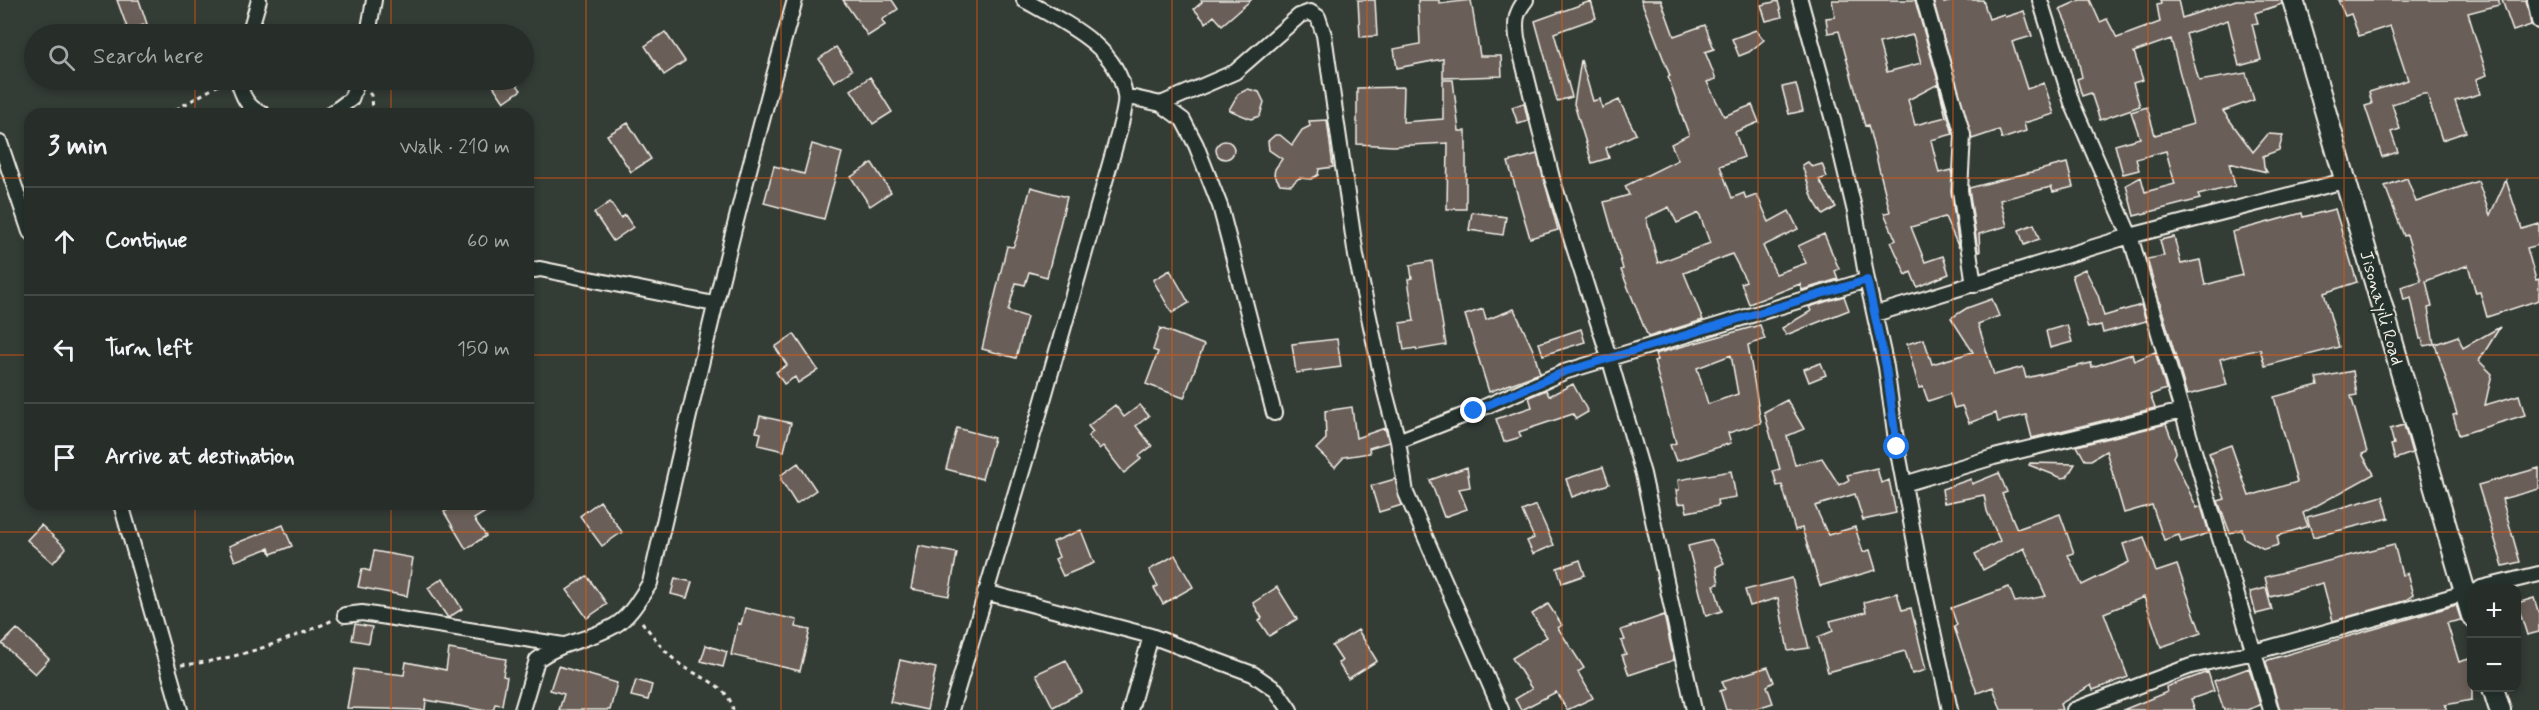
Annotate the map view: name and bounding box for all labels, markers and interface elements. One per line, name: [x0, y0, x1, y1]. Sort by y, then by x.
search box: [24, 24, 534, 90]
icon: search: [45, 41, 78, 74]
text: Search here: [93, 43, 204, 71]
text: 3 min: [48, 130, 108, 164]
text: Walk · 210 m: [400, 134, 510, 161]
icon: ahead: [48, 225, 81, 258]
text: Continue: [105, 227, 187, 255]
text: 60 m: [467, 228, 510, 255]
street label: Jisonayili Road: [2353, 248, 2409, 368]
icon: left: [48, 333, 81, 366]
text: Turn left: [105, 335, 193, 363]
text: 150 m: [457, 336, 510, 363]
route end: [1460, 397, 1486, 423]
route start: [1883, 433, 1909, 459]
icon: arrive: [48, 441, 81, 474]
text: Arrive at destination: [105, 443, 295, 471]
map controls: [2467, 584, 2521, 692]
button: +: [2467, 584, 2521, 638]
button: −: [2467, 638, 2521, 692]

